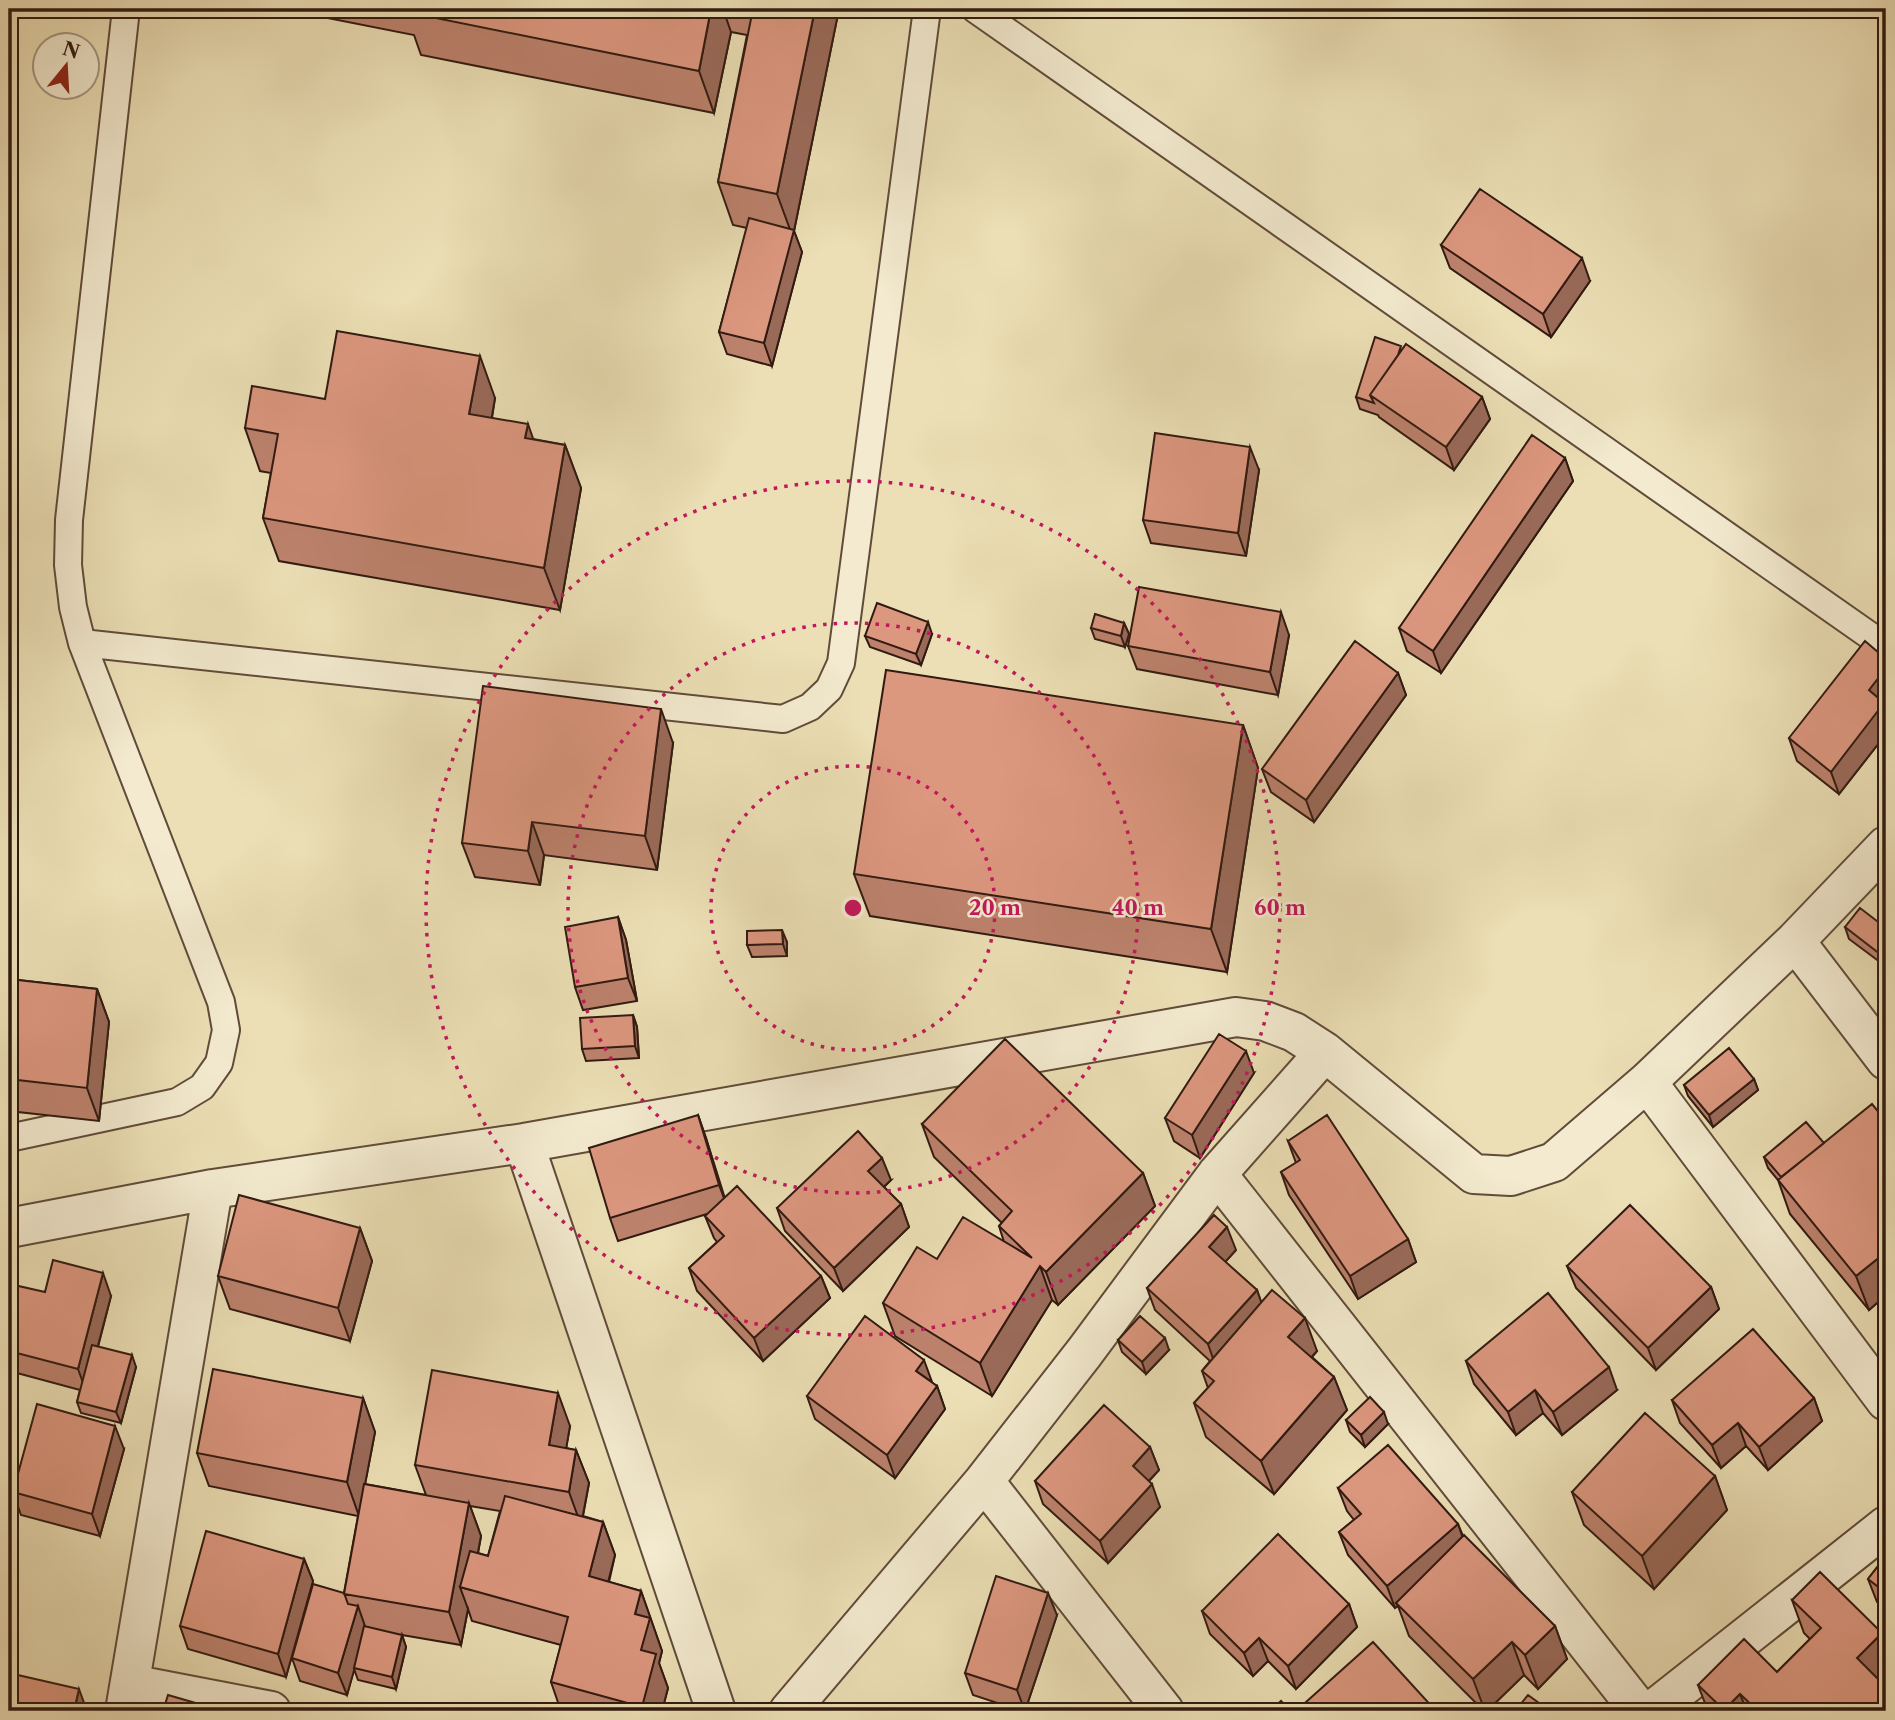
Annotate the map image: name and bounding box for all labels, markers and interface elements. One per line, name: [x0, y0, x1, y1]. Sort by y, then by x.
north arrow: [32, 32, 102, 102]
text: N: [60, 37, 83, 64]
text: 20 m: [969, 895, 1021, 920]
text: 40 m: [1112, 895, 1164, 920]
text: 60 m: [1254, 895, 1306, 920]
centre of rings: [841, 896, 865, 920]

